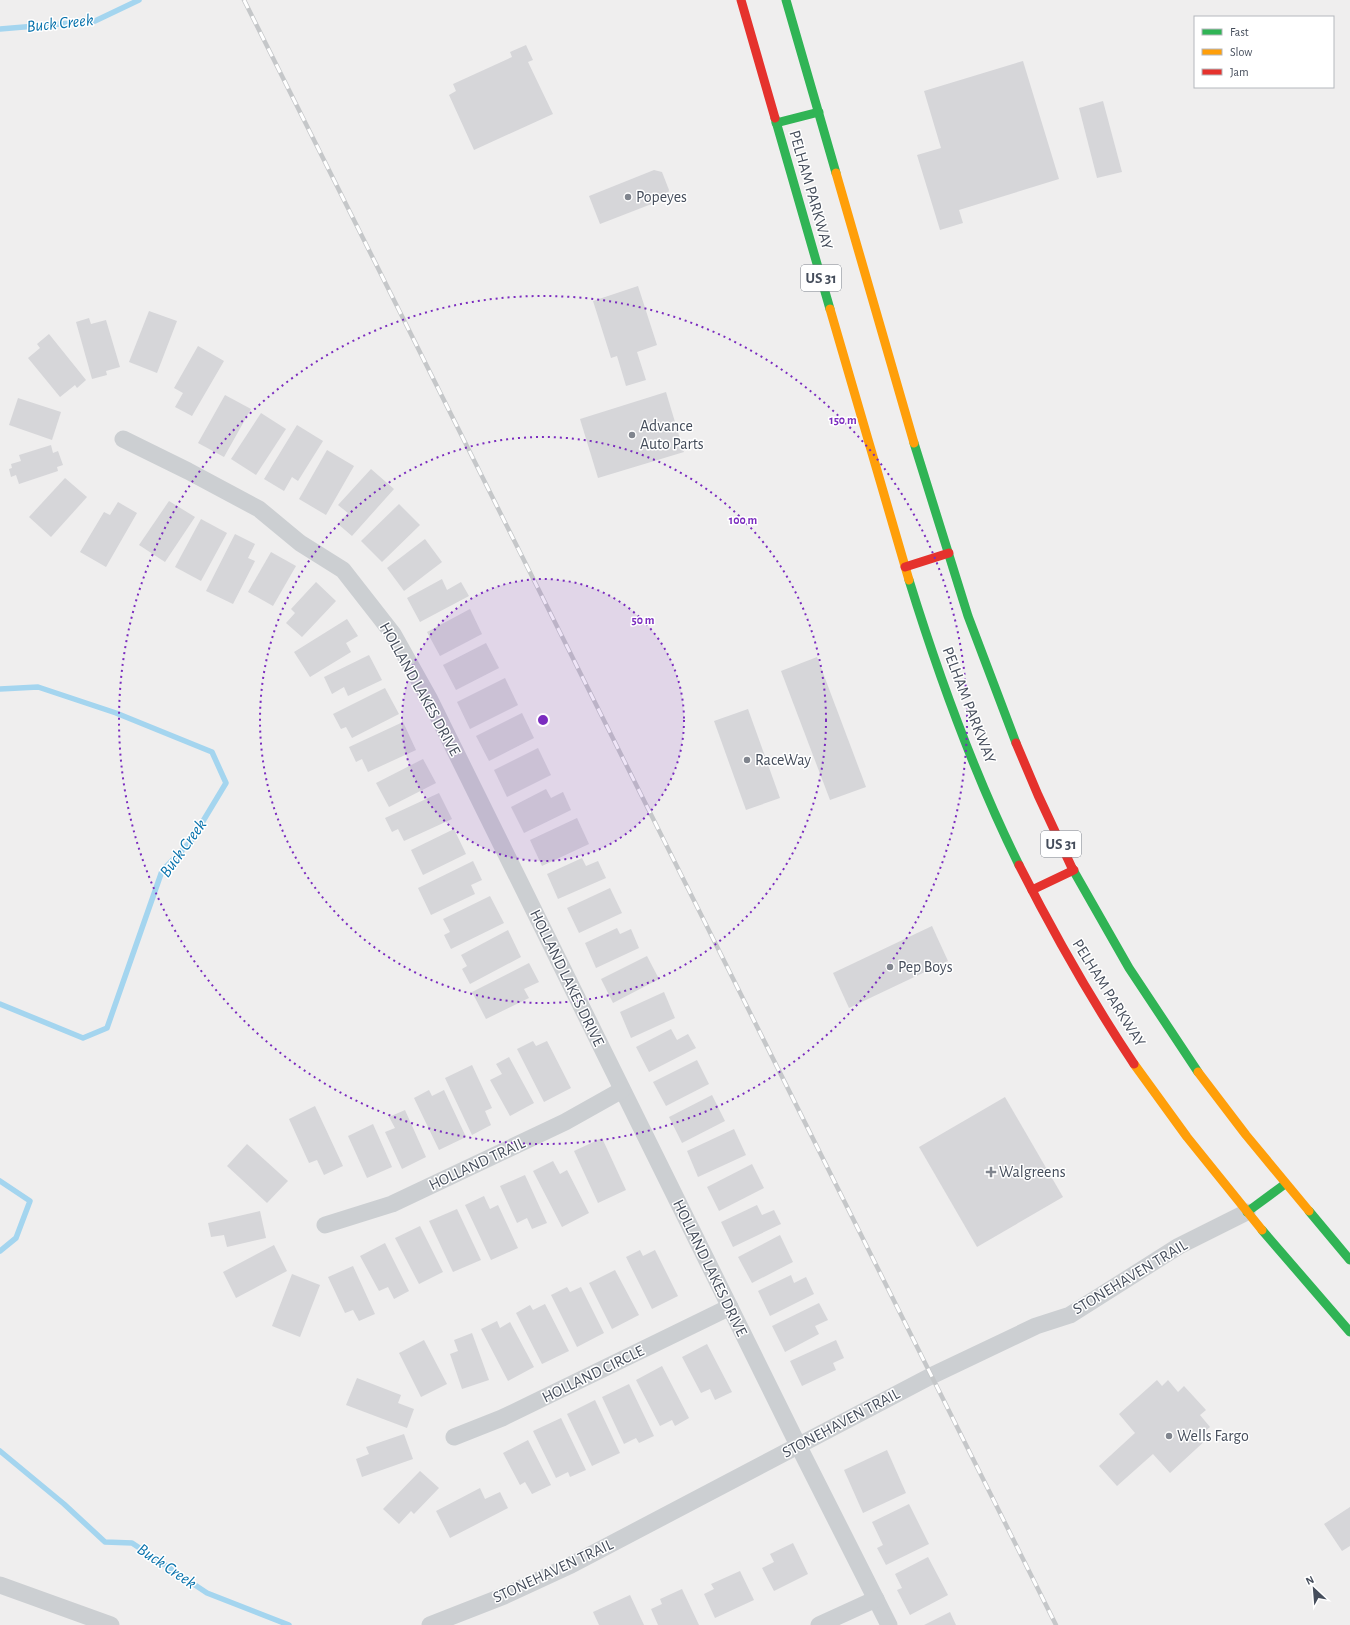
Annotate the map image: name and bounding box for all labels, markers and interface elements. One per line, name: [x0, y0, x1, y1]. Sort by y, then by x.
water label: Buck Creek: [26, 11, 94, 35]
legend: [1194, 16, 1334, 88]
text: Fast: [1230, 26, 1249, 38]
text: Slow: [1230, 46, 1252, 58]
text: Jam: [1230, 66, 1249, 78]
street label: PELHAM PARKWAY: [786, 128, 836, 252]
place label: Popeyes: [636, 189, 687, 206]
marker: Popeyes: [623, 192, 633, 202]
road number: US 31: [801, 265, 841, 291]
text: 150 m: [829, 414, 857, 426]
place label: Advance Auto Parts: [640, 418, 704, 452]
marker: Advance Auto Parts: [627, 430, 637, 440]
text: 100 m: [729, 514, 757, 526]
text: 50 m: [632, 614, 655, 626]
street label: HOLLAND LAKES DRIVE: [377, 620, 463, 759]
street label: PELHAM PARKWAY: [939, 645, 999, 766]
centre of rings: [536, 713, 550, 727]
place label: RaceWay: [755, 752, 811, 769]
marker: RaceWay: [742, 755, 752, 765]
water label: Buck Creek: [156, 816, 210, 880]
road number: US 31: [1041, 831, 1081, 857]
street label: HOLLAND LAKES DRIVE: [527, 907, 607, 1049]
street label: PELHAM PARKWAY: [1070, 936, 1149, 1050]
place label: Pep Boys: [898, 959, 953, 976]
marker: Pep Boys: [885, 962, 895, 972]
street label: HOLLAND TRAIL: [426, 1135, 528, 1193]
place label: Walgreens: [999, 1164, 1066, 1180]
marker: Walgreens: [986, 1167, 996, 1177]
street label: HOLLAND LAKES DRIVE: [670, 1197, 750, 1339]
street label: STONEHAVEN TRAIL: [1070, 1236, 1190, 1317]
street label: HOLLAND CIRCLE: [539, 1342, 647, 1406]
street label: STONEHAVEN TRAIL: [780, 1385, 903, 1461]
place label: Wells Fargo: [1177, 1428, 1249, 1444]
marker: Wells Fargo: [1164, 1431, 1174, 1441]
street label: STONEHAVEN TRAIL: [491, 1536, 616, 1606]
water label: Buck Creek: [134, 1540, 200, 1592]
north arrow: [1294, 1569, 1334, 1609]
text: N: [1304, 1574, 1316, 1587]

